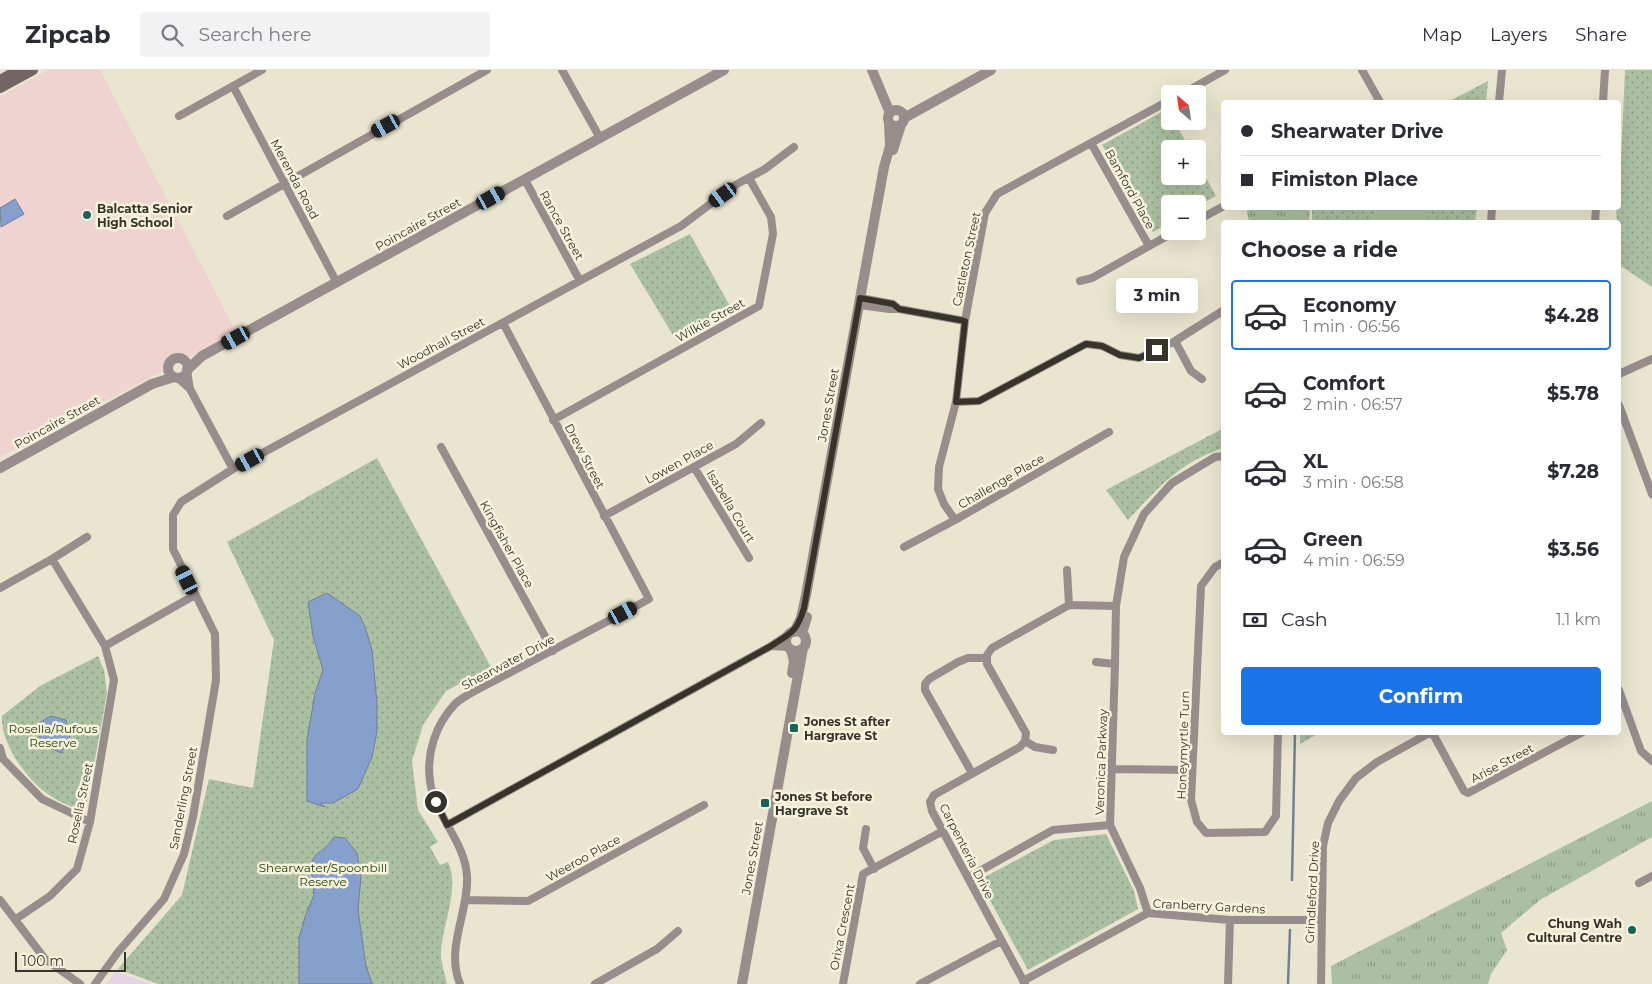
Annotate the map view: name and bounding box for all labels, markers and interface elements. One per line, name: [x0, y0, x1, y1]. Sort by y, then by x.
search box: [140, 12, 490, 57]
text: Zipcab: [25, 20, 110, 49]
icon: search: [158, 21, 186, 49]
text: Search here: [198, 23, 311, 46]
text: Map: [1422, 24, 1462, 46]
text: Layers: [1490, 24, 1547, 46]
text: Share: [1575, 24, 1627, 46]
north arrow: [1161, 85, 1206, 130]
map controls: [1161, 85, 1206, 240]
car: [369, 112, 402, 140]
text: Shearwater Drive: [1271, 120, 1443, 143]
street label: Merenda Road: [268, 136, 322, 222]
button: +: [1161, 140, 1206, 185]
street label: Bamford Place: [1102, 146, 1158, 232]
text: Fimiston Place: [1271, 168, 1418, 191]
car: [706, 180, 739, 210]
car: [474, 184, 507, 212]
street label: Rance Street: [537, 188, 587, 262]
street label: Poincaire Street: [372, 194, 464, 254]
button: −: [1161, 195, 1206, 240]
place label: Balcatta Senior High School: [97, 201, 193, 230]
marker: Balcatta Senior High School: [81, 209, 93, 221]
street label: Castleton Street: [949, 210, 983, 308]
text: Choose a ride: [1241, 236, 1398, 263]
callout: 3 min: [1116, 278, 1198, 312]
text: 3 min: [1134, 286, 1180, 305]
icon: car: [1243, 293, 1288, 338]
text: Economy: [1303, 294, 1396, 317]
street label: Wilkie Street: [673, 295, 747, 345]
text: $4.28: [1544, 304, 1599, 327]
street label: Woodhall Street: [395, 314, 487, 372]
text: 1 min · 06:56: [1303, 317, 1400, 336]
car: [219, 324, 252, 352]
route end: [1146, 339, 1168, 361]
street label: Jones Street: [814, 367, 842, 444]
icon: car: [1243, 371, 1288, 416]
text: Comfort: [1303, 372, 1385, 395]
text: $5.78: [1547, 382, 1599, 405]
street label: Poincaire Street: [11, 392, 103, 452]
text: 2 min · 06:57: [1303, 395, 1403, 414]
street label: Drew Street: [562, 421, 609, 491]
street label: Lowen Place: [642, 437, 716, 487]
car: [233, 446, 266, 474]
icon: car: [1243, 449, 1288, 494]
street label: Challenge Place: [955, 450, 1047, 512]
text: XL: [1303, 450, 1328, 473]
text: $7.28: [1547, 460, 1599, 483]
street label: Isabella Court: [703, 467, 759, 545]
text: 3 min · 06:58: [1303, 473, 1404, 492]
street label: Kingfisher Place: [477, 498, 537, 590]
icon: car: [1243, 527, 1288, 572]
text: Green: [1303, 528, 1363, 551]
text: $3.56: [1547, 538, 1599, 561]
text: 4 min · 06:59: [1303, 551, 1405, 570]
car: [173, 563, 200, 597]
car: [606, 599, 639, 627]
icon: cash: [1241, 606, 1269, 634]
text: Cash: [1281, 608, 1328, 631]
text: 1.1 km: [1556, 610, 1601, 629]
street label: Shearwater Drive: [459, 631, 557, 693]
button: Confirm: [1241, 667, 1601, 725]
street label: Honeymyrtle Turn: [1174, 690, 1192, 800]
street label: Veronica Parkway: [1092, 708, 1110, 815]
place label: Jones St after Hargrave St: [803, 714, 890, 743]
park label: Rosella/Rufous Reserve: [8, 721, 98, 750]
marker: Jones St after Hargrave St: [788, 722, 800, 734]
street label: Arise Street: [1468, 740, 1536, 786]
street label: Sanderling Street: [166, 745, 200, 851]
street label: Rosella Street: [64, 761, 96, 845]
place label: Jones St before Hargrave St: [774, 789, 873, 818]
route start: [425, 791, 447, 813]
marker: Jones St before Hargrave St: [759, 797, 771, 809]
street label: Carpenteria Drive: [936, 801, 998, 901]
street label: Jones Street: [738, 820, 766, 897]
street label: Weeroo Place: [543, 831, 623, 885]
street label: Grindleford Drive: [1302, 840, 1322, 944]
park label: Shearwater/Spoonbill Reserve: [259, 860, 387, 889]
street label: Orixa Crescent: [826, 882, 858, 971]
street label: Cranberry Gardens: [1152, 896, 1266, 916]
place label: Chung Wah Cultural Centre: [1527, 916, 1622, 945]
marker: Chung Wah Cultural Centre: [1626, 924, 1638, 936]
scale bar: [15, 949, 126, 972]
text: 100 m: [22, 952, 64, 970]

